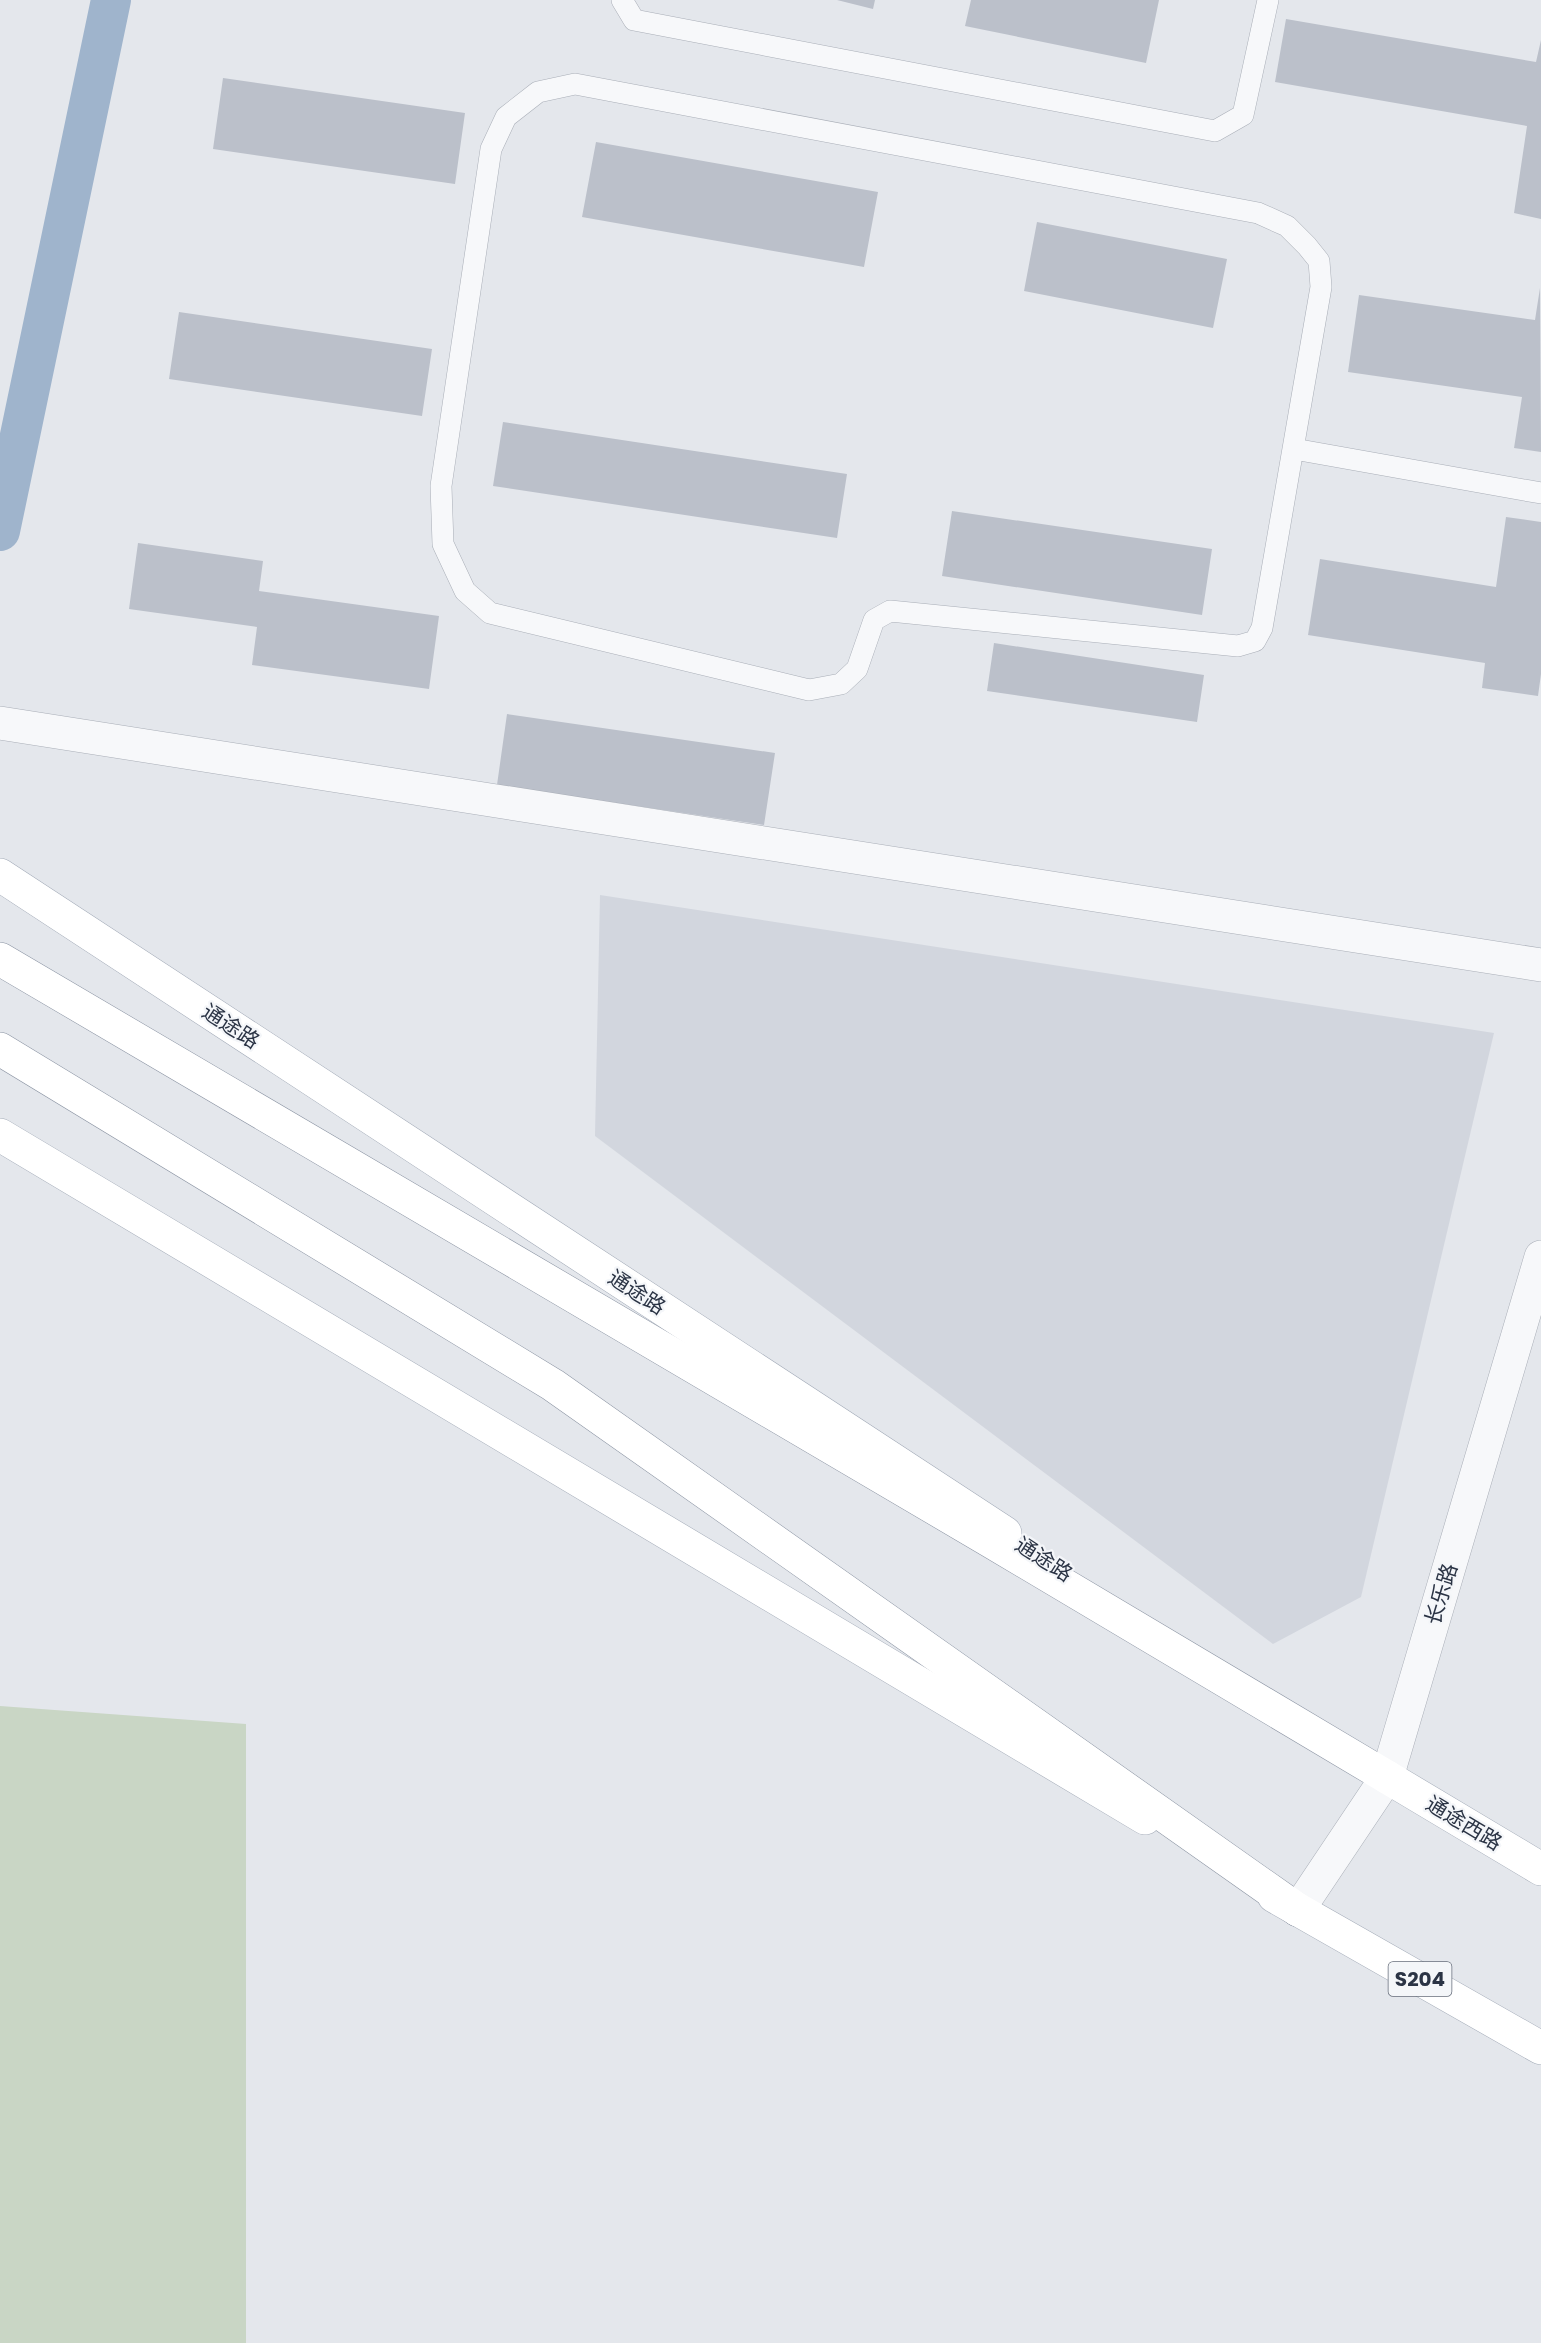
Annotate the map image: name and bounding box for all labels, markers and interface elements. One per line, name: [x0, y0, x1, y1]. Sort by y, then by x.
street label: 通途路: [197, 997, 265, 1055]
street label: 通途路: [603, 1263, 671, 1321]
street label: 通途路: [1010, 1530, 1078, 1588]
street label: 长乐路: [1418, 1560, 1464, 1628]
street label: 通途西路: [1421, 1789, 1507, 1857]
road number: S204: [1388, 1962, 1452, 1996]

